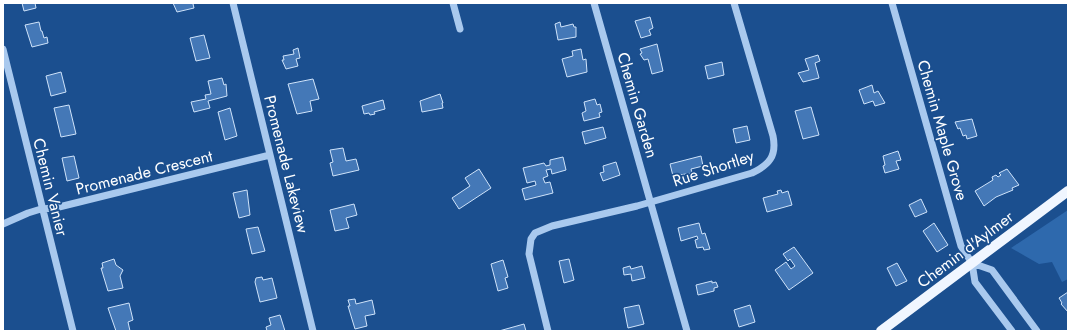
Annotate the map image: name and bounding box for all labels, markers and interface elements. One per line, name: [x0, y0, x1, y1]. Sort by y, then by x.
street label: Chemin Garden: [611, 50, 664, 161]
street label: Chemin Maple Grove: [911, 57, 974, 203]
street label: Promenade Lakeview: [258, 93, 315, 236]
street label: Chemin Vanier: [27, 136, 74, 239]
street label: Promenade Crescent: [73, 144, 215, 201]
street label: Rue Shortley: [669, 144, 758, 192]
street label: Chemin d'Aylmer: [912, 205, 1019, 293]

